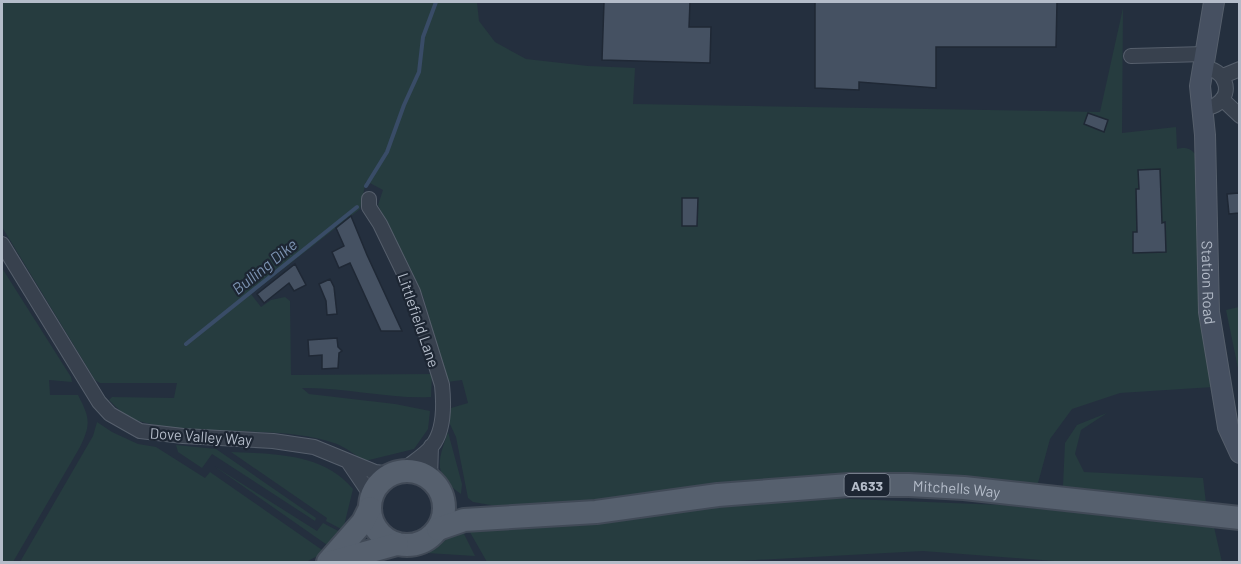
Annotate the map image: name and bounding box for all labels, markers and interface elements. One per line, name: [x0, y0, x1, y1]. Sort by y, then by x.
water label: Bulling Dike: [228, 234, 300, 298]
street label: Station Road: [1198, 241, 1220, 326]
street label: Littlefield Lane: [394, 270, 444, 370]
street label: Dove Valley Way: [149, 423, 253, 449]
road number: A633: [844, 474, 890, 496]
street label: Mitchells Way: [912, 476, 1001, 501]

